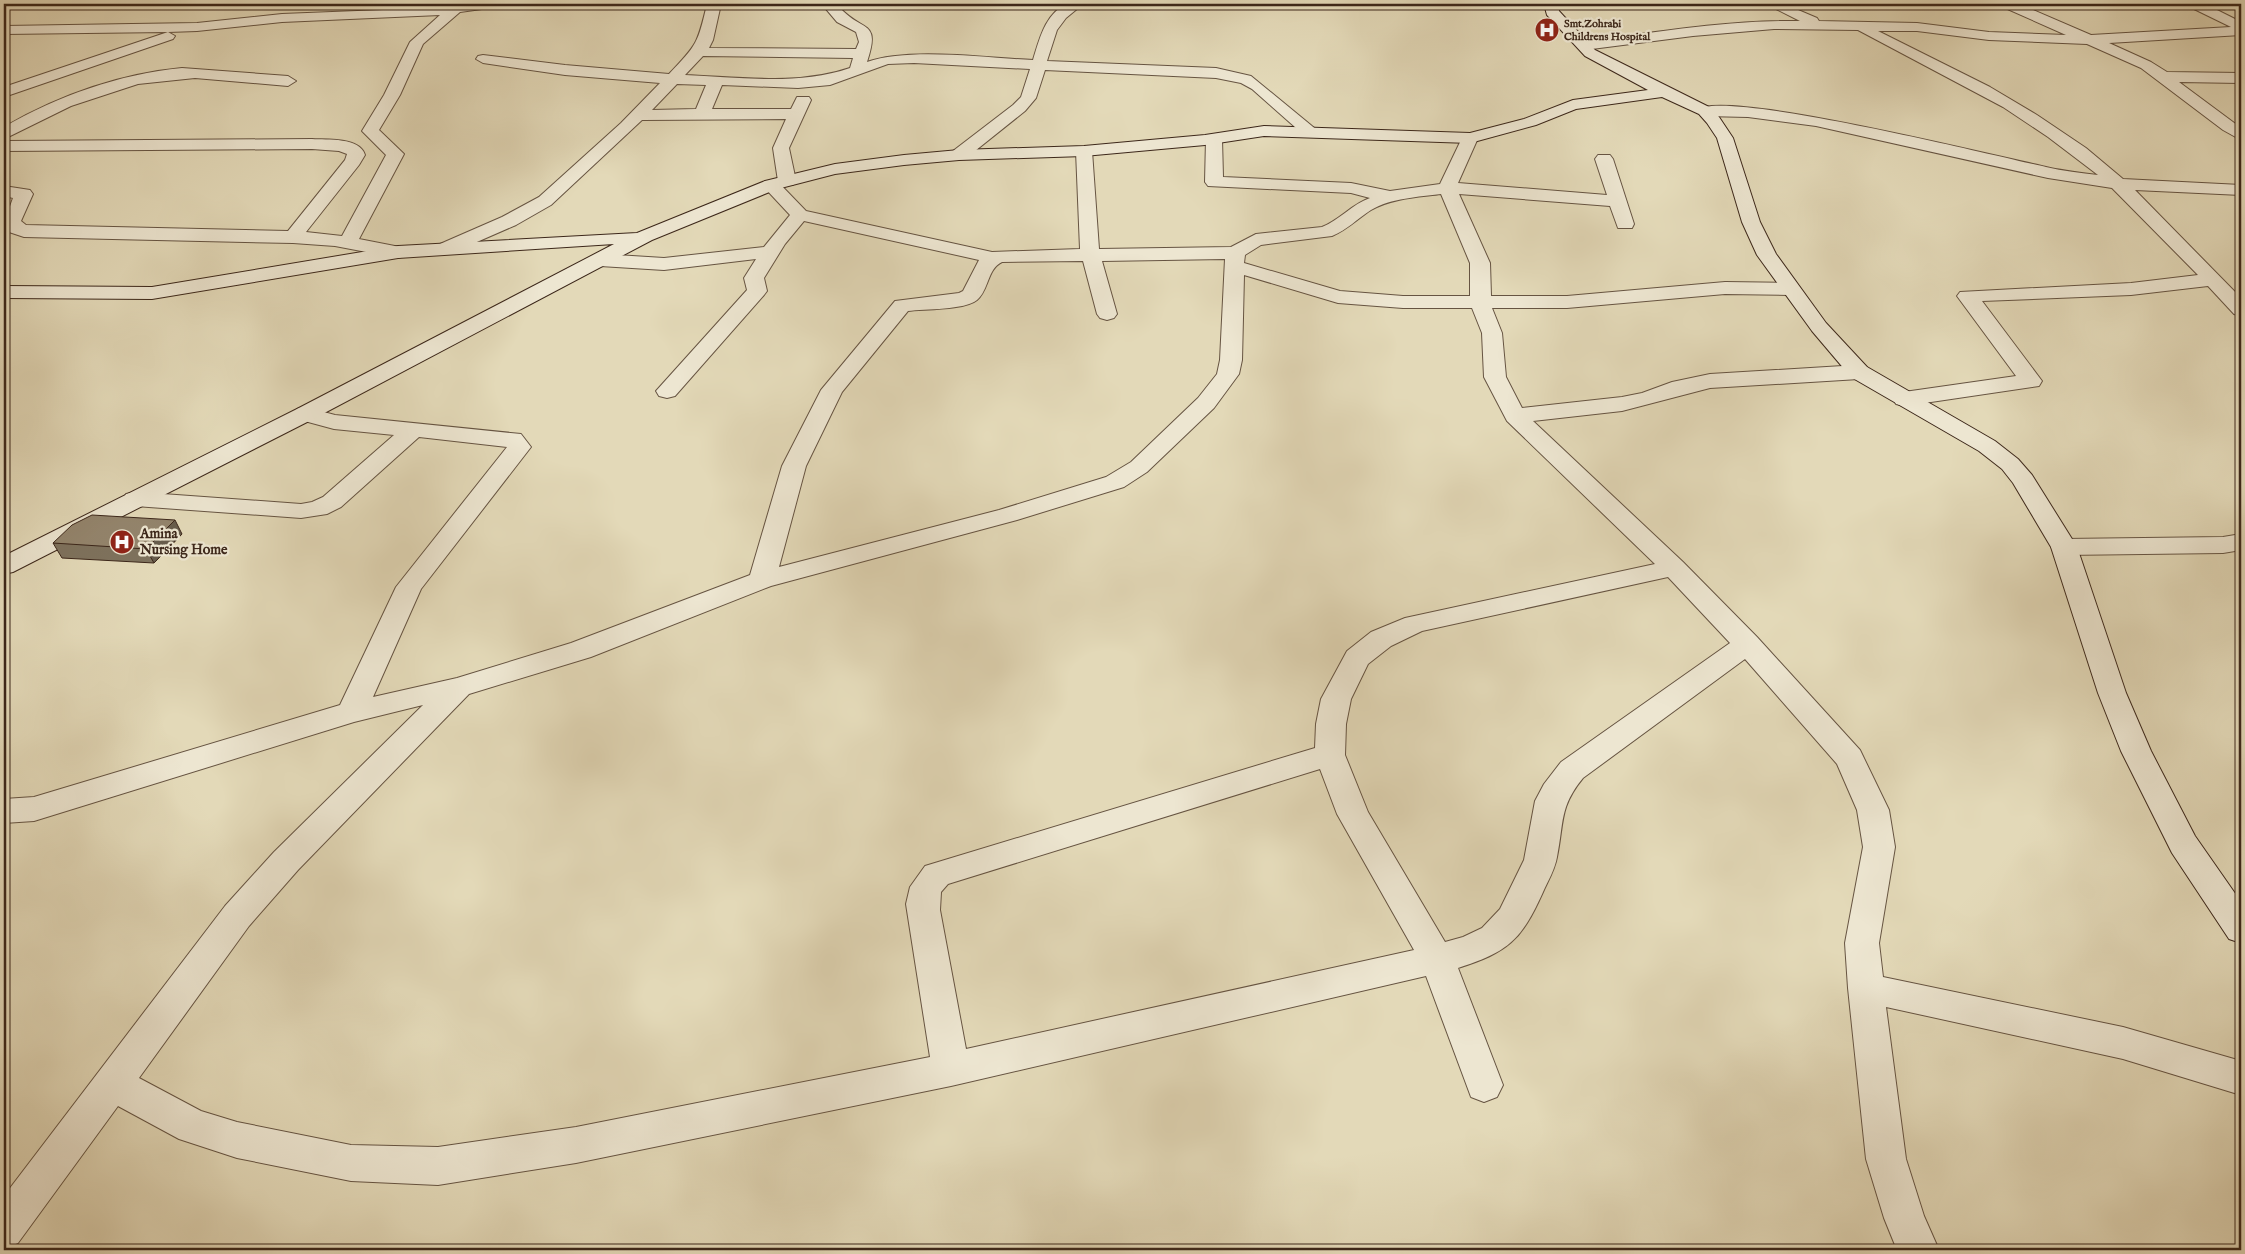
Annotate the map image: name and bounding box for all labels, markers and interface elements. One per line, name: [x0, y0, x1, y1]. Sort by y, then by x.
hospital icon: Smt.Zohrabi Childrens Hospital: [1534, 17, 1560, 43]
place label: Smt.Zohrabi Childrens Hospital: [1564, 17, 1651, 44]
place label: Amina Nursing Home: [139, 525, 228, 559]
hospital icon: Amina Nursing Home: [109, 529, 135, 555]

